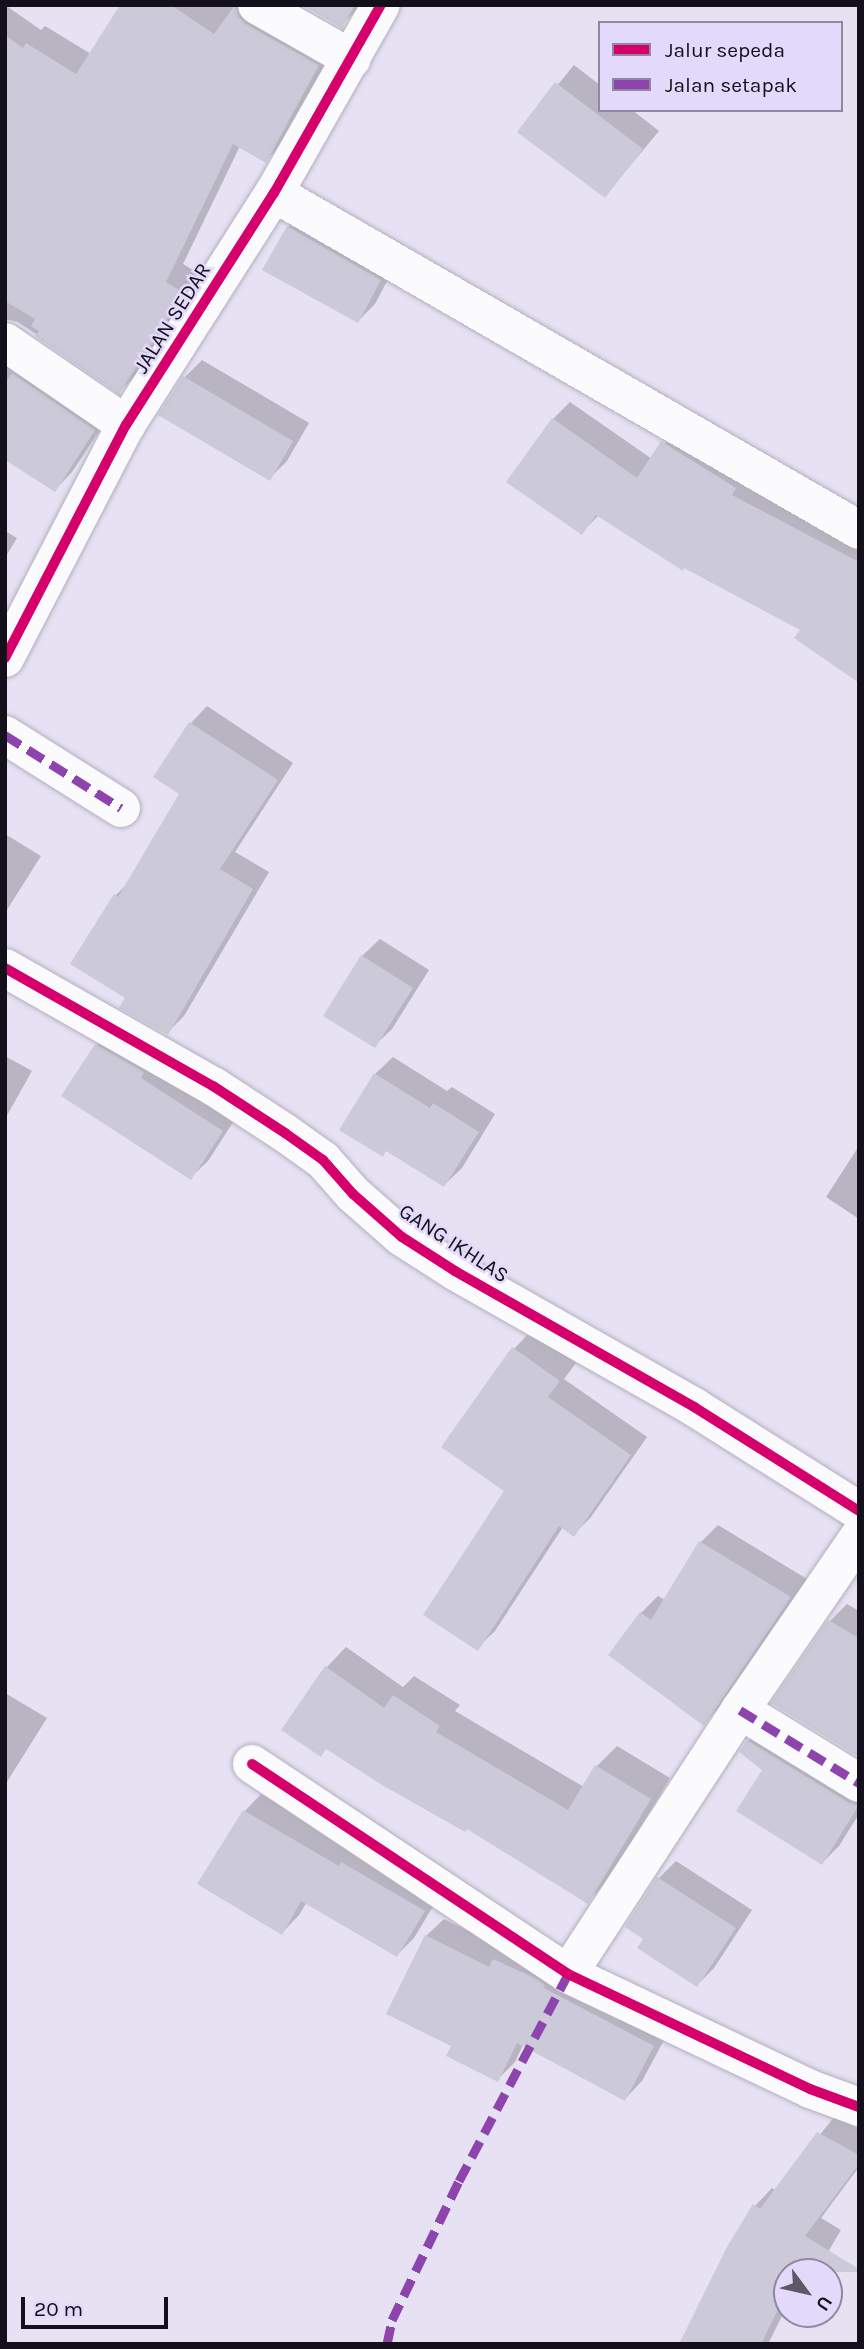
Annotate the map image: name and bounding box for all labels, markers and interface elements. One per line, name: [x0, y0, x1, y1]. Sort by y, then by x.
legend: [598, 21, 843, 112]
text: Jalur sepeda: [665, 38, 785, 62]
text: Jalan setapak: [665, 73, 797, 97]
street label: JALAN SEDAR: [128, 258, 216, 378]
street label: GANG IKHLAS: [394, 1198, 514, 1288]
north arrow: [773, 2258, 843, 2328]
scale bar: [24, 2282, 172, 2326]
text: U: [811, 2292, 837, 2315]
text: 20 m: [34, 2297, 83, 2321]

